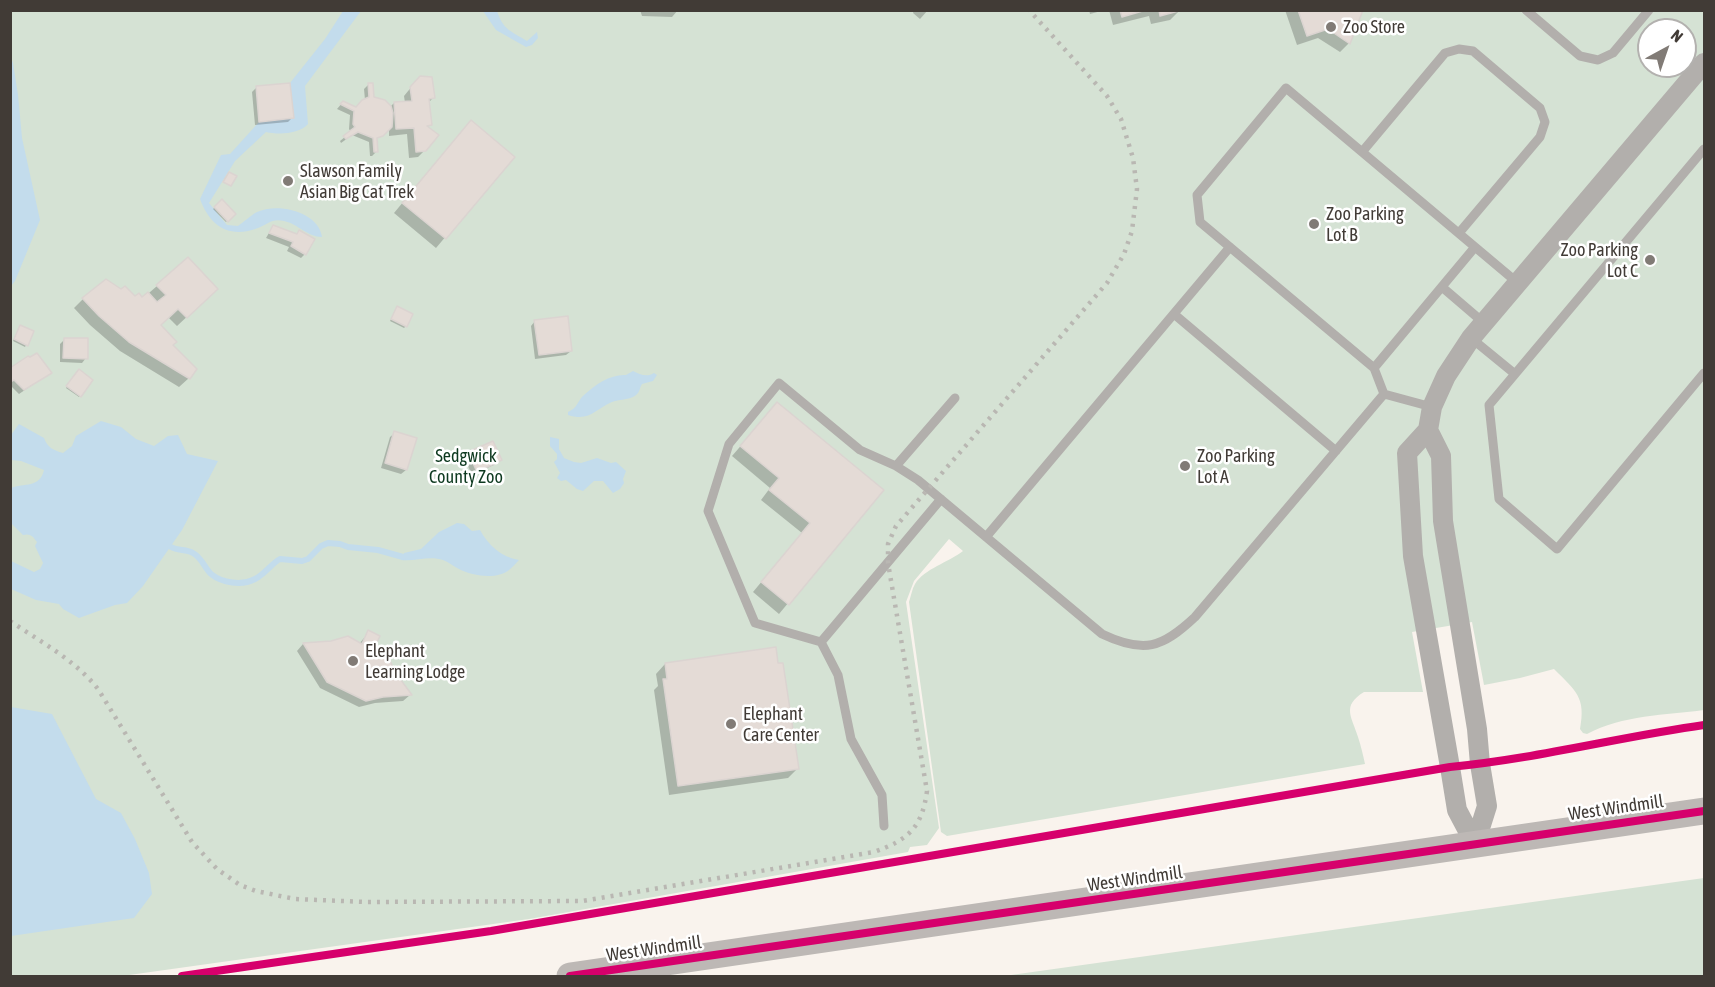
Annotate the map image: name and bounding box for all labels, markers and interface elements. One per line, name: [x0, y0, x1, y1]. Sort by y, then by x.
place label: Zoo Store: [1343, 16, 1405, 38]
north arrow: [1637, 18, 1697, 78]
marker: Zoo Store: [1324, 20, 1338, 34]
text: N: [1668, 26, 1687, 46]
place label: Slawson Family Asian Big Cat Trek: [300, 160, 414, 202]
marker: Slawson Family Asian Big Cat Trek: [281, 174, 295, 188]
place label: Zoo Parking Lot B: [1326, 203, 1404, 246]
marker: Zoo Parking Lot B: [1307, 217, 1321, 231]
place label: Zoo Parking Lot C: [1560, 239, 1638, 282]
marker: Zoo Parking Lot C: [1643, 253, 1657, 267]
park label: Sedgwick County Zoo: [429, 445, 503, 488]
place label: Zoo Parking Lot A: [1197, 445, 1275, 488]
marker: Zoo Parking Lot A: [1178, 459, 1192, 473]
place label: Elephant Learning Lodge: [365, 640, 465, 682]
marker: Elephant Learning Lodge: [346, 654, 360, 668]
place label: Elephant Care Center: [743, 703, 819, 746]
marker: Elephant Care Center: [724, 717, 738, 731]
street label: West Windmill: [1567, 791, 1665, 825]
street label: West Windmill: [1086, 862, 1184, 896]
street label: West Windmill: [605, 932, 703, 966]

